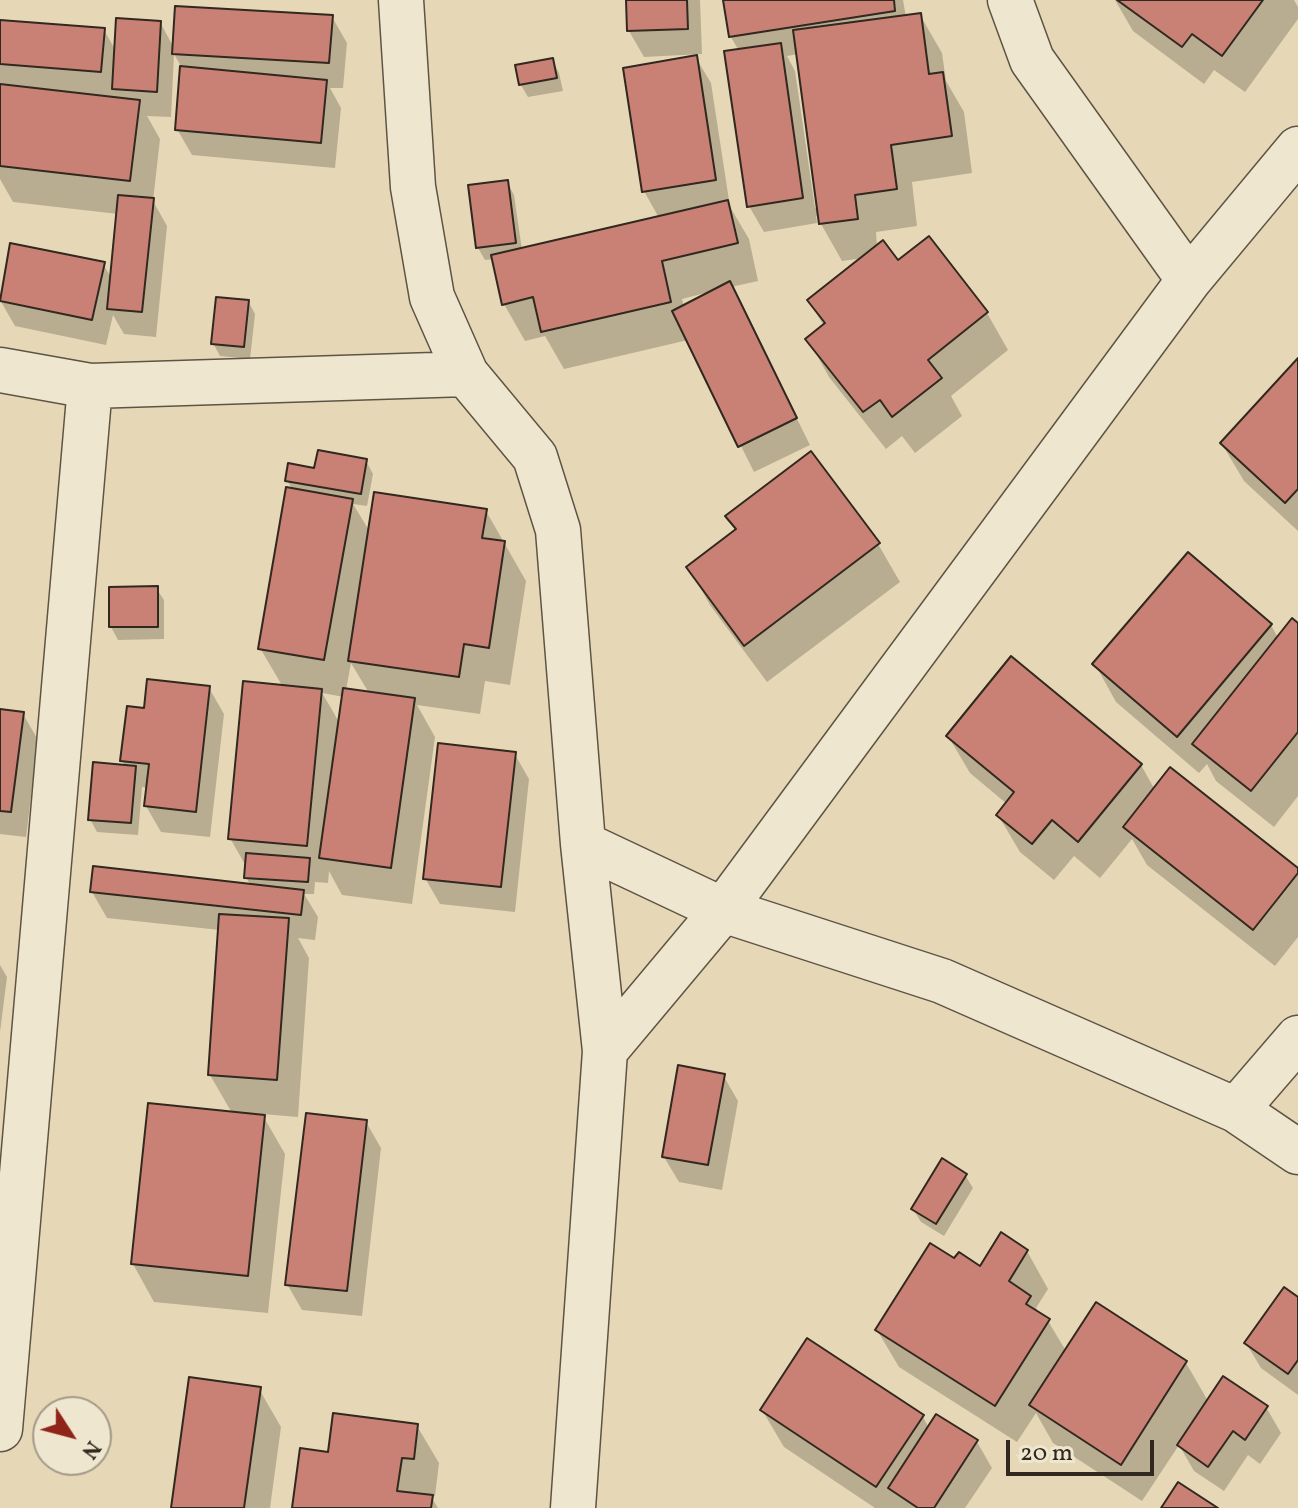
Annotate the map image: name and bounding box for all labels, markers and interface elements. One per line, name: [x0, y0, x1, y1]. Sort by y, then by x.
north arrow: [32, 1396, 112, 1476]
scale bar: [1010, 1424, 1158, 1474]
text: N: [73, 1434, 107, 1465]
text: 20 m: [1020, 1437, 1073, 1471]

